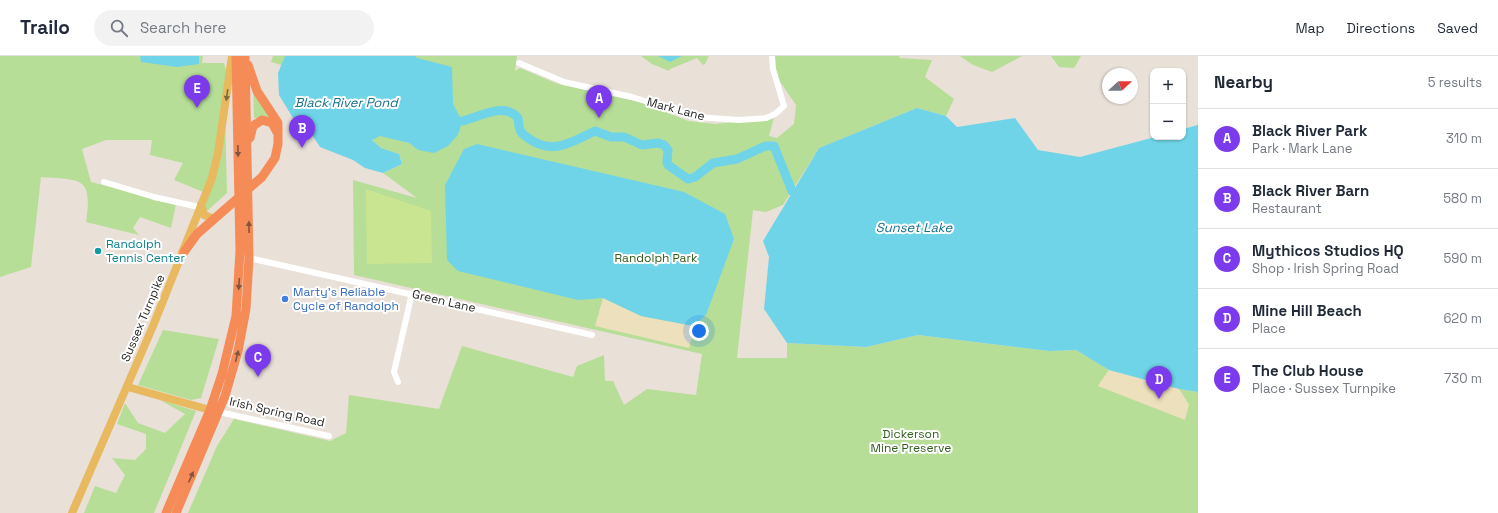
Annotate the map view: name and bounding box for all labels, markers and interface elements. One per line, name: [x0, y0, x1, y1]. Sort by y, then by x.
search box: [94, 10, 374, 46]
text: Trailo: [20, 15, 70, 40]
icon: search: [108, 17, 130, 39]
text: Search here: [140, 18, 226, 37]
text: Map: [1295, 19, 1325, 37]
text: Directions: [1347, 19, 1415, 37]
text: Saved: [1437, 19, 1478, 37]
north arrow: [1102, 68, 1138, 104]
map controls: [1150, 68, 1186, 140]
button: +: [1150, 68, 1186, 104]
text: Nearby: [1214, 71, 1273, 93]
text: 5 results: [1428, 74, 1482, 91]
pin: E: [184, 75, 210, 108]
pin: A: [586, 85, 612, 118]
one-way arrow: [224, 89, 230, 101]
water label: Black River Pond: [294, 94, 399, 111]
street label: Mark Lane: [645, 94, 707, 124]
button: −: [1150, 104, 1186, 140]
pin: B: [289, 115, 315, 148]
text: Black River Park: [1252, 121, 1367, 140]
text: A: [1223, 130, 1231, 147]
text: 310 m: [1446, 130, 1482, 147]
text: Park · Mark Lane: [1252, 140, 1352, 157]
one-way arrow: [235, 145, 241, 158]
text: Black River Barn: [1252, 181, 1369, 200]
text: B: [1223, 190, 1231, 207]
text: 580 m: [1443, 190, 1482, 207]
text: Restaurant: [1252, 200, 1322, 217]
water label: Sunset Lake: [876, 219, 954, 236]
one-way arrow: [246, 220, 252, 233]
place label: Randolph Tennis Center: [106, 236, 185, 266]
text: Mythicos Studios HQ: [1252, 241, 1404, 260]
marker: Randolph Tennis Center: [93, 246, 103, 256]
park label: Randolph Park: [614, 250, 698, 266]
text: C: [1223, 250, 1231, 267]
text: 590 m: [1443, 250, 1482, 267]
text: Shop · Irish Spring Road: [1252, 260, 1399, 277]
street label: Sussex Turnpike: [117, 272, 169, 364]
one-way arrow: [235, 278, 242, 290]
place label: Marty's Reliable Cycle of Randolph: [293, 284, 399, 314]
street label: Green Lane: [411, 286, 477, 316]
marker: Marty's Reliable Cycle of Randolph: [280, 294, 290, 304]
text: Mine Hill Beach: [1252, 301, 1362, 320]
text: D: [1223, 310, 1231, 327]
text: 620 m: [1443, 310, 1482, 327]
text: Place: [1252, 320, 1286, 337]
your location: [689, 321, 709, 341]
pin: C: [245, 344, 271, 377]
one-way arrow: [234, 350, 240, 362]
text: The Club House: [1252, 361, 1364, 380]
pin: D: [1146, 366, 1172, 399]
text: E: [1223, 370, 1231, 387]
text: 730 m: [1444, 370, 1482, 387]
text: Place · Sussex Turnpike: [1252, 380, 1396, 397]
street label: Irish Spring Road: [228, 393, 326, 431]
park label: Dickerson Mine Preserve: [871, 426, 951, 456]
one-way arrow: [189, 471, 195, 483]

